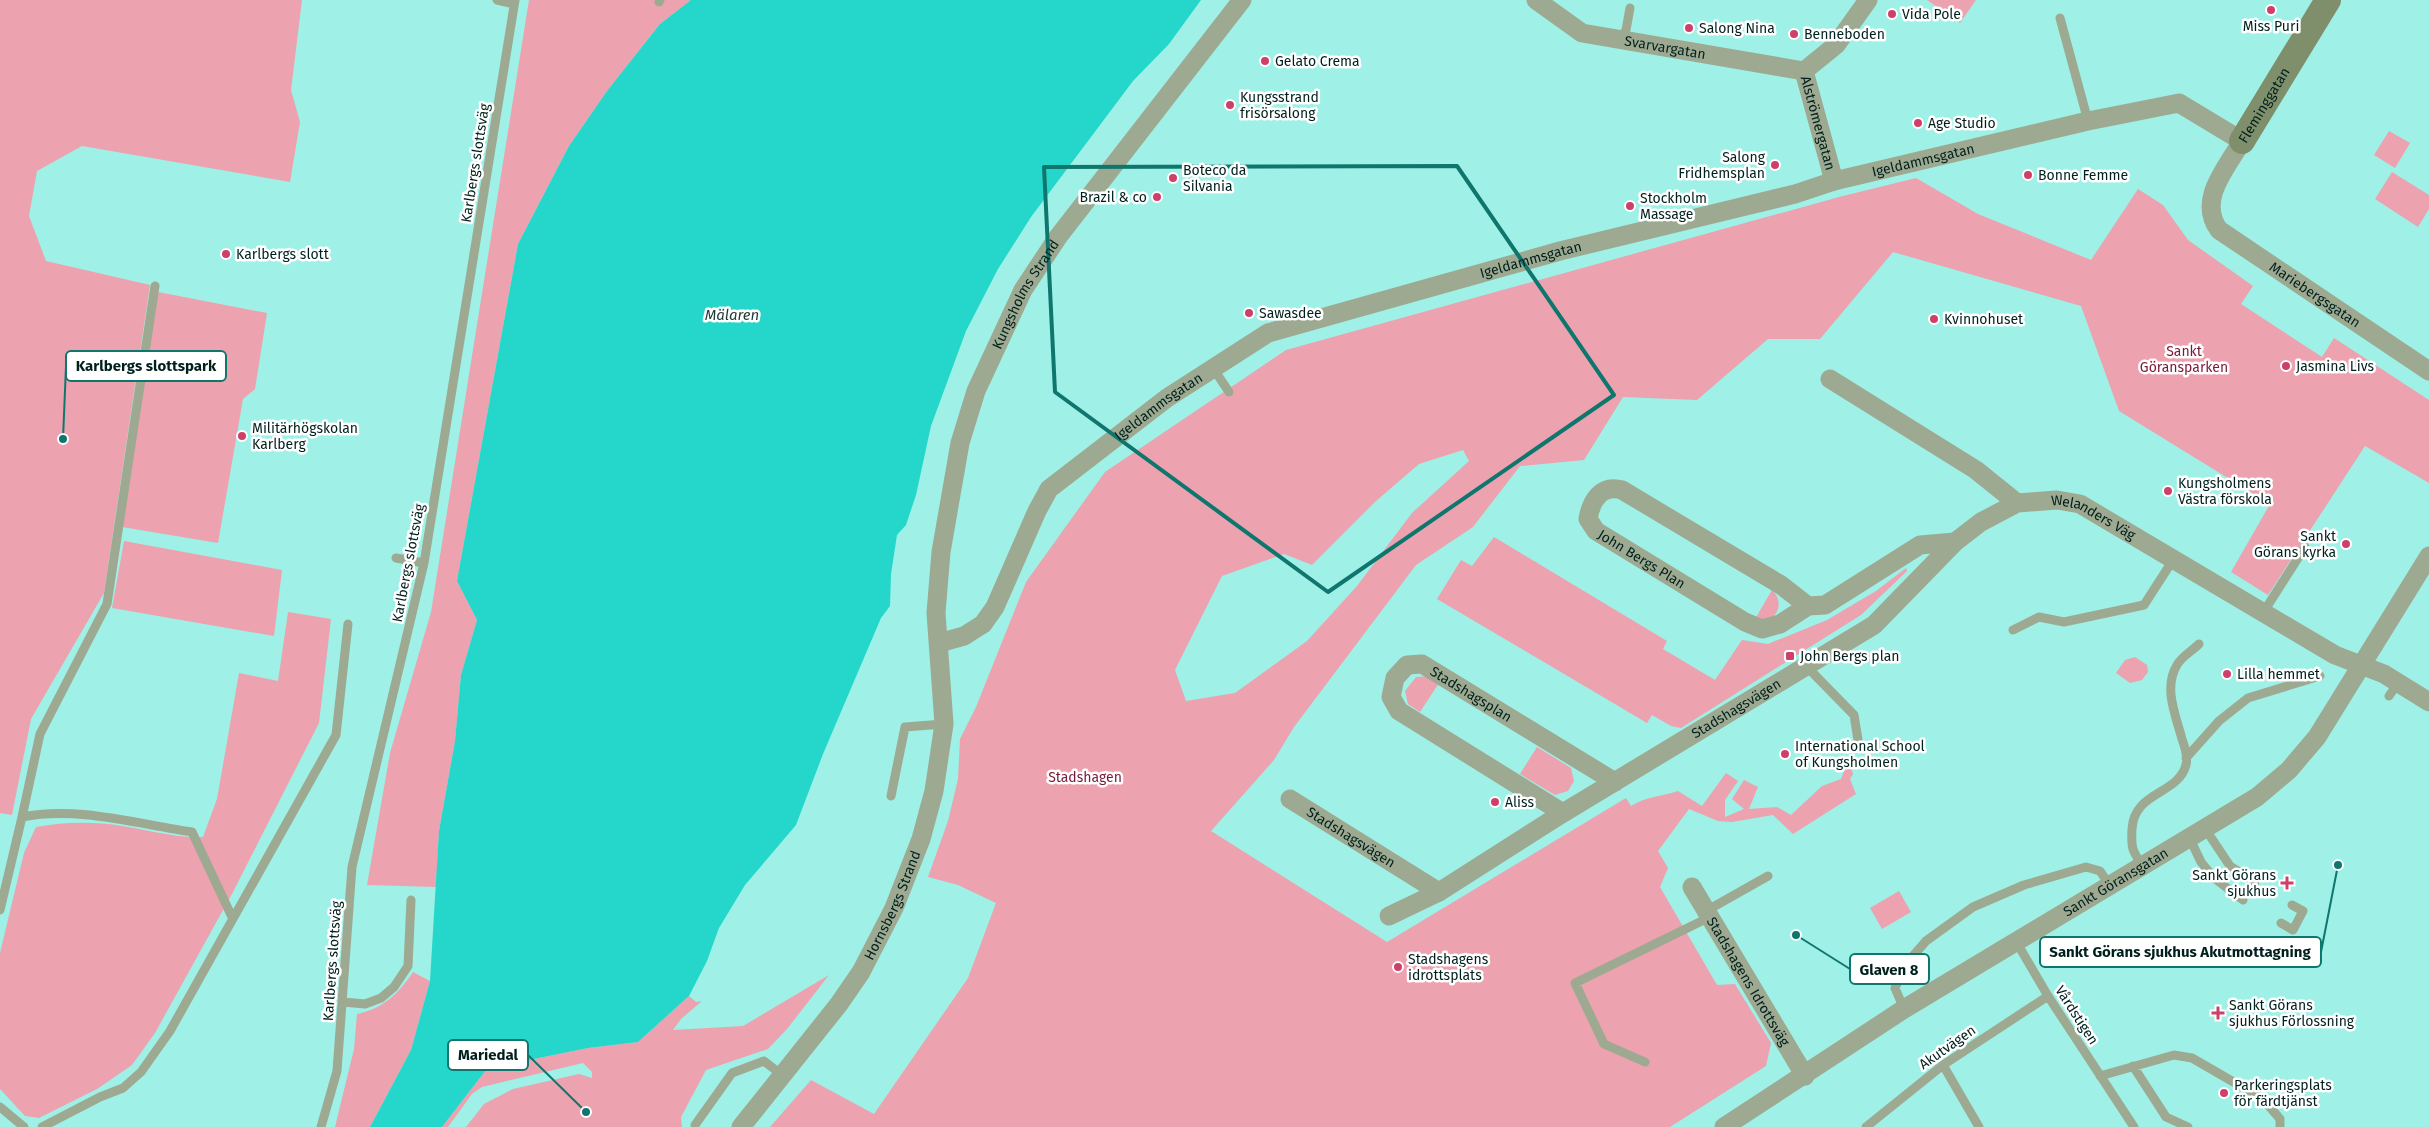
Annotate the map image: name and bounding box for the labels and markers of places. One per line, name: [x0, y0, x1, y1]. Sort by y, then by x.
marker: Miss Puri: [2265, 4, 2277, 16]
place label: Vida Pole: [1902, 6, 1961, 23]
marker: Vida Pole: [1886, 8, 1898, 20]
place label: Miss Puri: [2243, 18, 2299, 35]
place label: Salong Nina: [1699, 20, 1775, 37]
marker: Salong Nina: [1683, 22, 1695, 34]
place label: Benneboden: [1804, 26, 1885, 43]
marker: Benneboden: [1788, 28, 1800, 40]
place label: Gelato Crema: [1275, 53, 1360, 70]
marker: Gelato Crema: [1259, 55, 1271, 67]
place label: Kungsstrand frisörsalong: [1240, 89, 1319, 122]
marker: Kungsstrand frisörsalong: [1224, 99, 1236, 111]
place label: Age Studio: [1928, 115, 1996, 132]
marker: Age Studio: [1912, 117, 1924, 129]
place label: Salong Fridhemsplan: [1678, 149, 1766, 182]
marker: Salong Fridhemsplan: [1769, 159, 1781, 171]
place label: Boteco da Silvania: [1183, 162, 1246, 195]
place label: Bonne Femme: [2038, 167, 2128, 184]
marker: Bonne Femme: [2022, 169, 2034, 181]
marker: Boteco da Silvania: [1167, 172, 1179, 184]
place label: Brazil & co: [1080, 189, 1147, 206]
place label: Stockholm Massage: [1640, 190, 1707, 223]
marker: Brazil & co: [1151, 191, 1163, 203]
marker: Stockholm Massage: [1624, 200, 1636, 212]
place label: Karlbergs slott: [236, 246, 330, 263]
marker: Karlbergs slott: [220, 248, 232, 260]
place label: Sawasdee: [1259, 305, 1322, 322]
marker: Sawasdee: [1243, 307, 1255, 319]
place label: Kvinnohuset: [1944, 311, 2024, 328]
marker: Kvinnohuset: [1928, 313, 1940, 325]
callout: Karlbergs slottspark: [66, 351, 226, 381]
place label: Jasmina Livs: [2296, 358, 2374, 375]
marker: Jasmina Livs: [2280, 360, 2292, 372]
place label: Militärhögskolan Karlberg: [252, 420, 358, 453]
marker: Militärhögskolan Karlberg: [236, 430, 248, 442]
place label: Kungsholmens Västra förskola: [2178, 475, 2272, 508]
marker: Kungsholmens Västra förskola: [2162, 485, 2174, 497]
place label: Sankt Görans kyrka: [2254, 528, 2337, 561]
marker: Sankt Görans kyrka: [2340, 538, 2352, 550]
place label: John Bergs plan: [1800, 648, 1900, 665]
marker: John Bergs plan: [1784, 650, 1796, 662]
place label: Lilla hemmet: [2237, 666, 2321, 683]
marker: Lilla hemmet: [2221, 668, 2233, 680]
place label: International School of Kungsholmen: [1795, 738, 1925, 771]
marker: International School of Kungsholmen: [1779, 748, 1791, 760]
place label: Aliss: [1505, 794, 1534, 811]
marker: Aliss: [1489, 796, 1501, 808]
place label: Sankt Görans sjukhus: [2192, 867, 2276, 900]
marker: Sankt Görans sjukhus: [2280, 876, 2294, 890]
callout: Sankt Görans sjukhus Akutmottagning: [2040, 937, 2321, 967]
place label: Stadshagens idrottsplats: [1408, 951, 1489, 984]
callout: Glaven 8: [1850, 954, 1929, 984]
marker: Stadshagens idrottsplats: [1392, 961, 1404, 973]
place label: Sankt Görans sjukhus Förlossning: [2229, 997, 2355, 1030]
marker: Sankt Görans sjukhus Förlossning: [2211, 1006, 2225, 1020]
callout: Mariedal: [448, 1040, 528, 1070]
place label: Parkeringsplats för färdtjänst: [2234, 1077, 2332, 1110]
marker: Parkeringsplats för färdtjänst: [2218, 1087, 2230, 1099]

